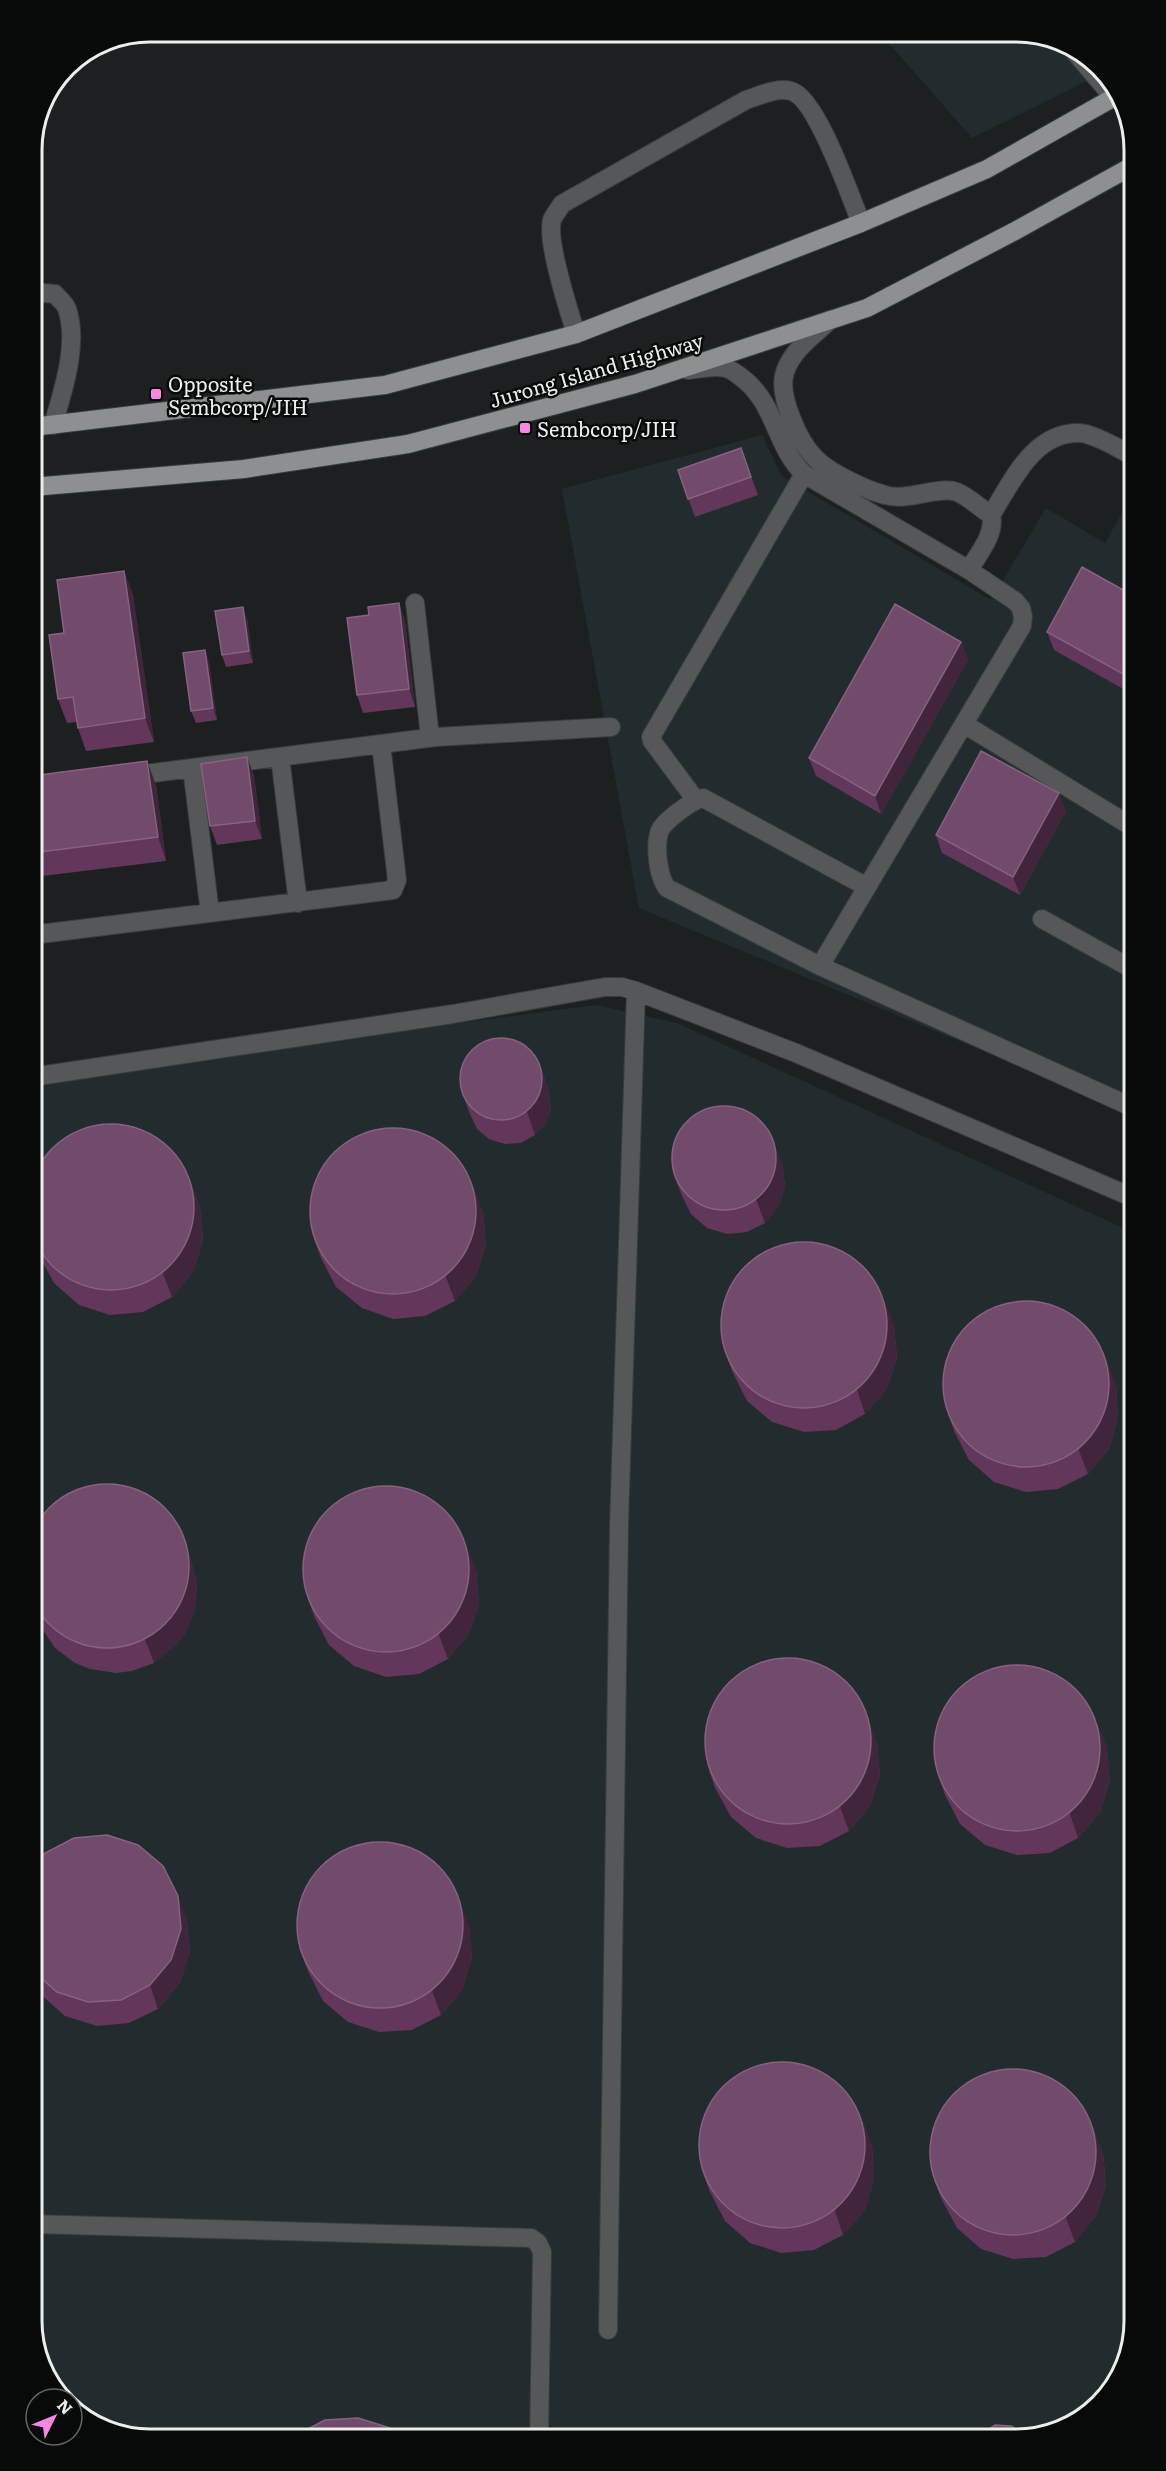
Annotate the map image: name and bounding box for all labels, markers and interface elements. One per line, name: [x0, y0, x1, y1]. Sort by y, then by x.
street label: Jurong Island Highway: [485, 324, 707, 414]
place label: Opposite Sembcorp/JIH: [168, 368, 308, 421]
marker: Opposite Sembcorp/JIH: [149, 387, 163, 401]
place label: Sembcorp/JIH: [537, 413, 677, 443]
marker: Sembcorp/JIH: [518, 421, 532, 435]
north arrow: [24, 2387, 84, 2447]
text: N: [52, 2393, 79, 2419]

